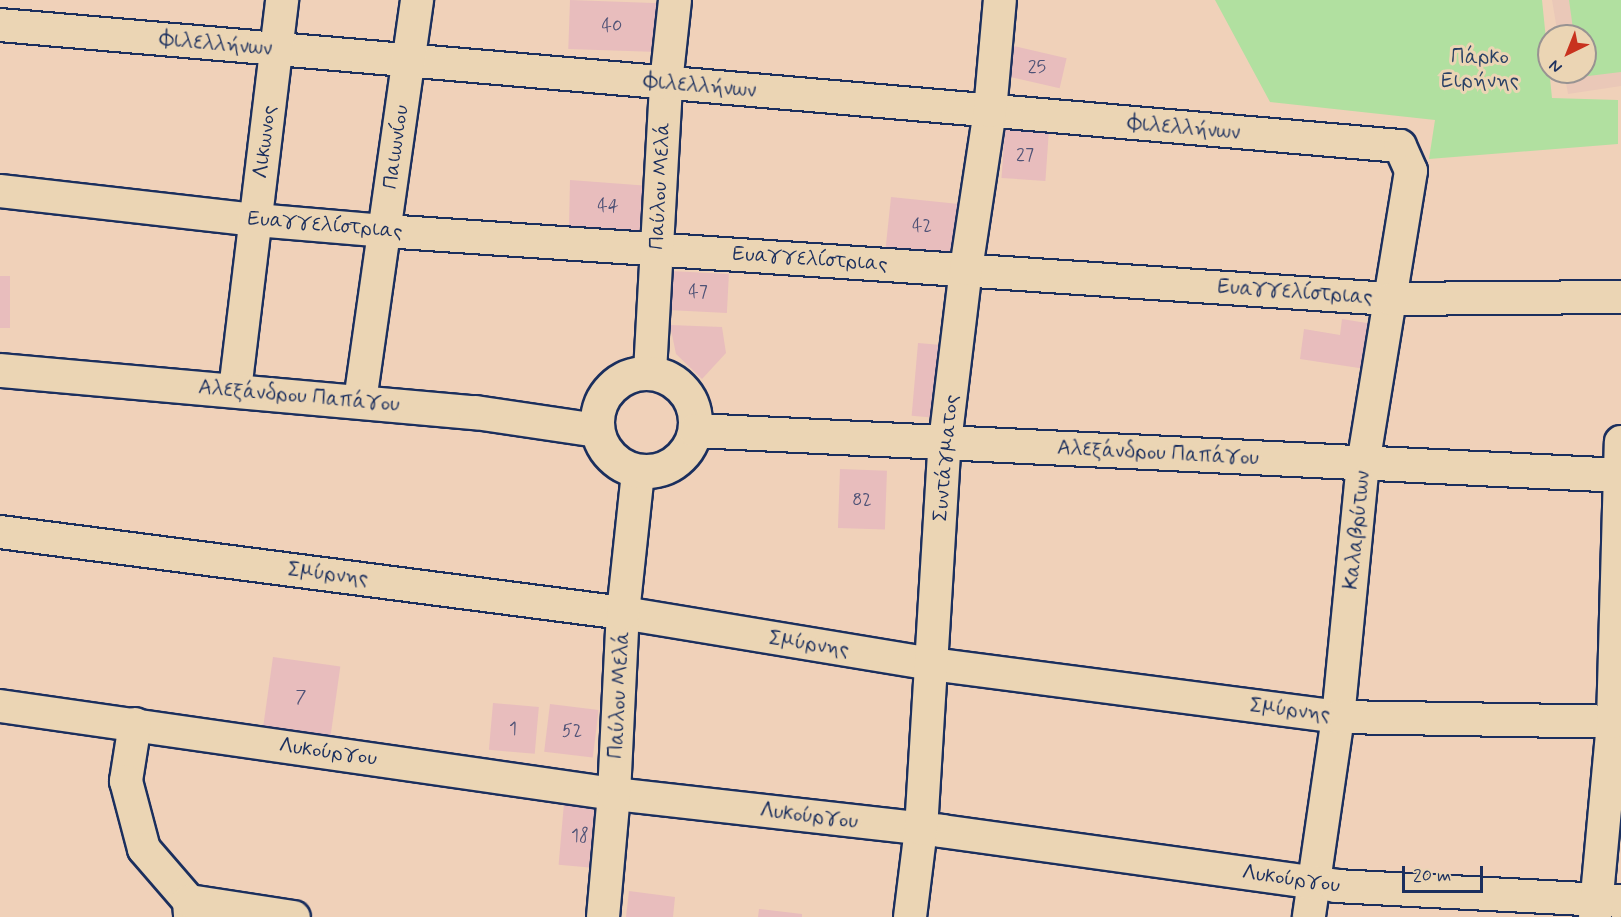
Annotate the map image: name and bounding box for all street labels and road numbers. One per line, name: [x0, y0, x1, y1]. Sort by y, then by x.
street label: Φιλελλήνων: [159, 27, 273, 61]
street label: Φιλελλήνων: [643, 69, 757, 103]
street label: Παιωνίου: [378, 103, 414, 191]
street label: Λικωνος: [248, 104, 282, 180]
street label: Φιλελλήνων: [1127, 111, 1241, 145]
street label: Παύλου Μελά: [644, 122, 676, 250]
street label: Ευαγγελίστριας: [247, 206, 403, 244]
street label: Ευαγγελίστριας: [732, 241, 888, 277]
street label: Ευαγγελίστριας: [1217, 274, 1373, 310]
street label: Αλεξάνδρου Παπάγου: [197, 375, 401, 417]
street label: Συντάγματος: [928, 394, 964, 522]
street label: Αλεξάνδρου Παπάγου: [1056, 435, 1260, 471]
street label: Καλαβρύτων: [1338, 469, 1376, 591]
street label: Σμύρνης: [286, 557, 370, 591]
street label: Σμύρνης: [767, 625, 851, 663]
street label: Παύλου Μελά: [603, 631, 635, 759]
street label: Σμύρνης: [1248, 693, 1332, 727]
street label: Λυκούργου: [277, 733, 379, 771]
street label: Λυκούργου: [759, 797, 859, 835]
street label: Λυκούργου: [1240, 860, 1342, 898]

